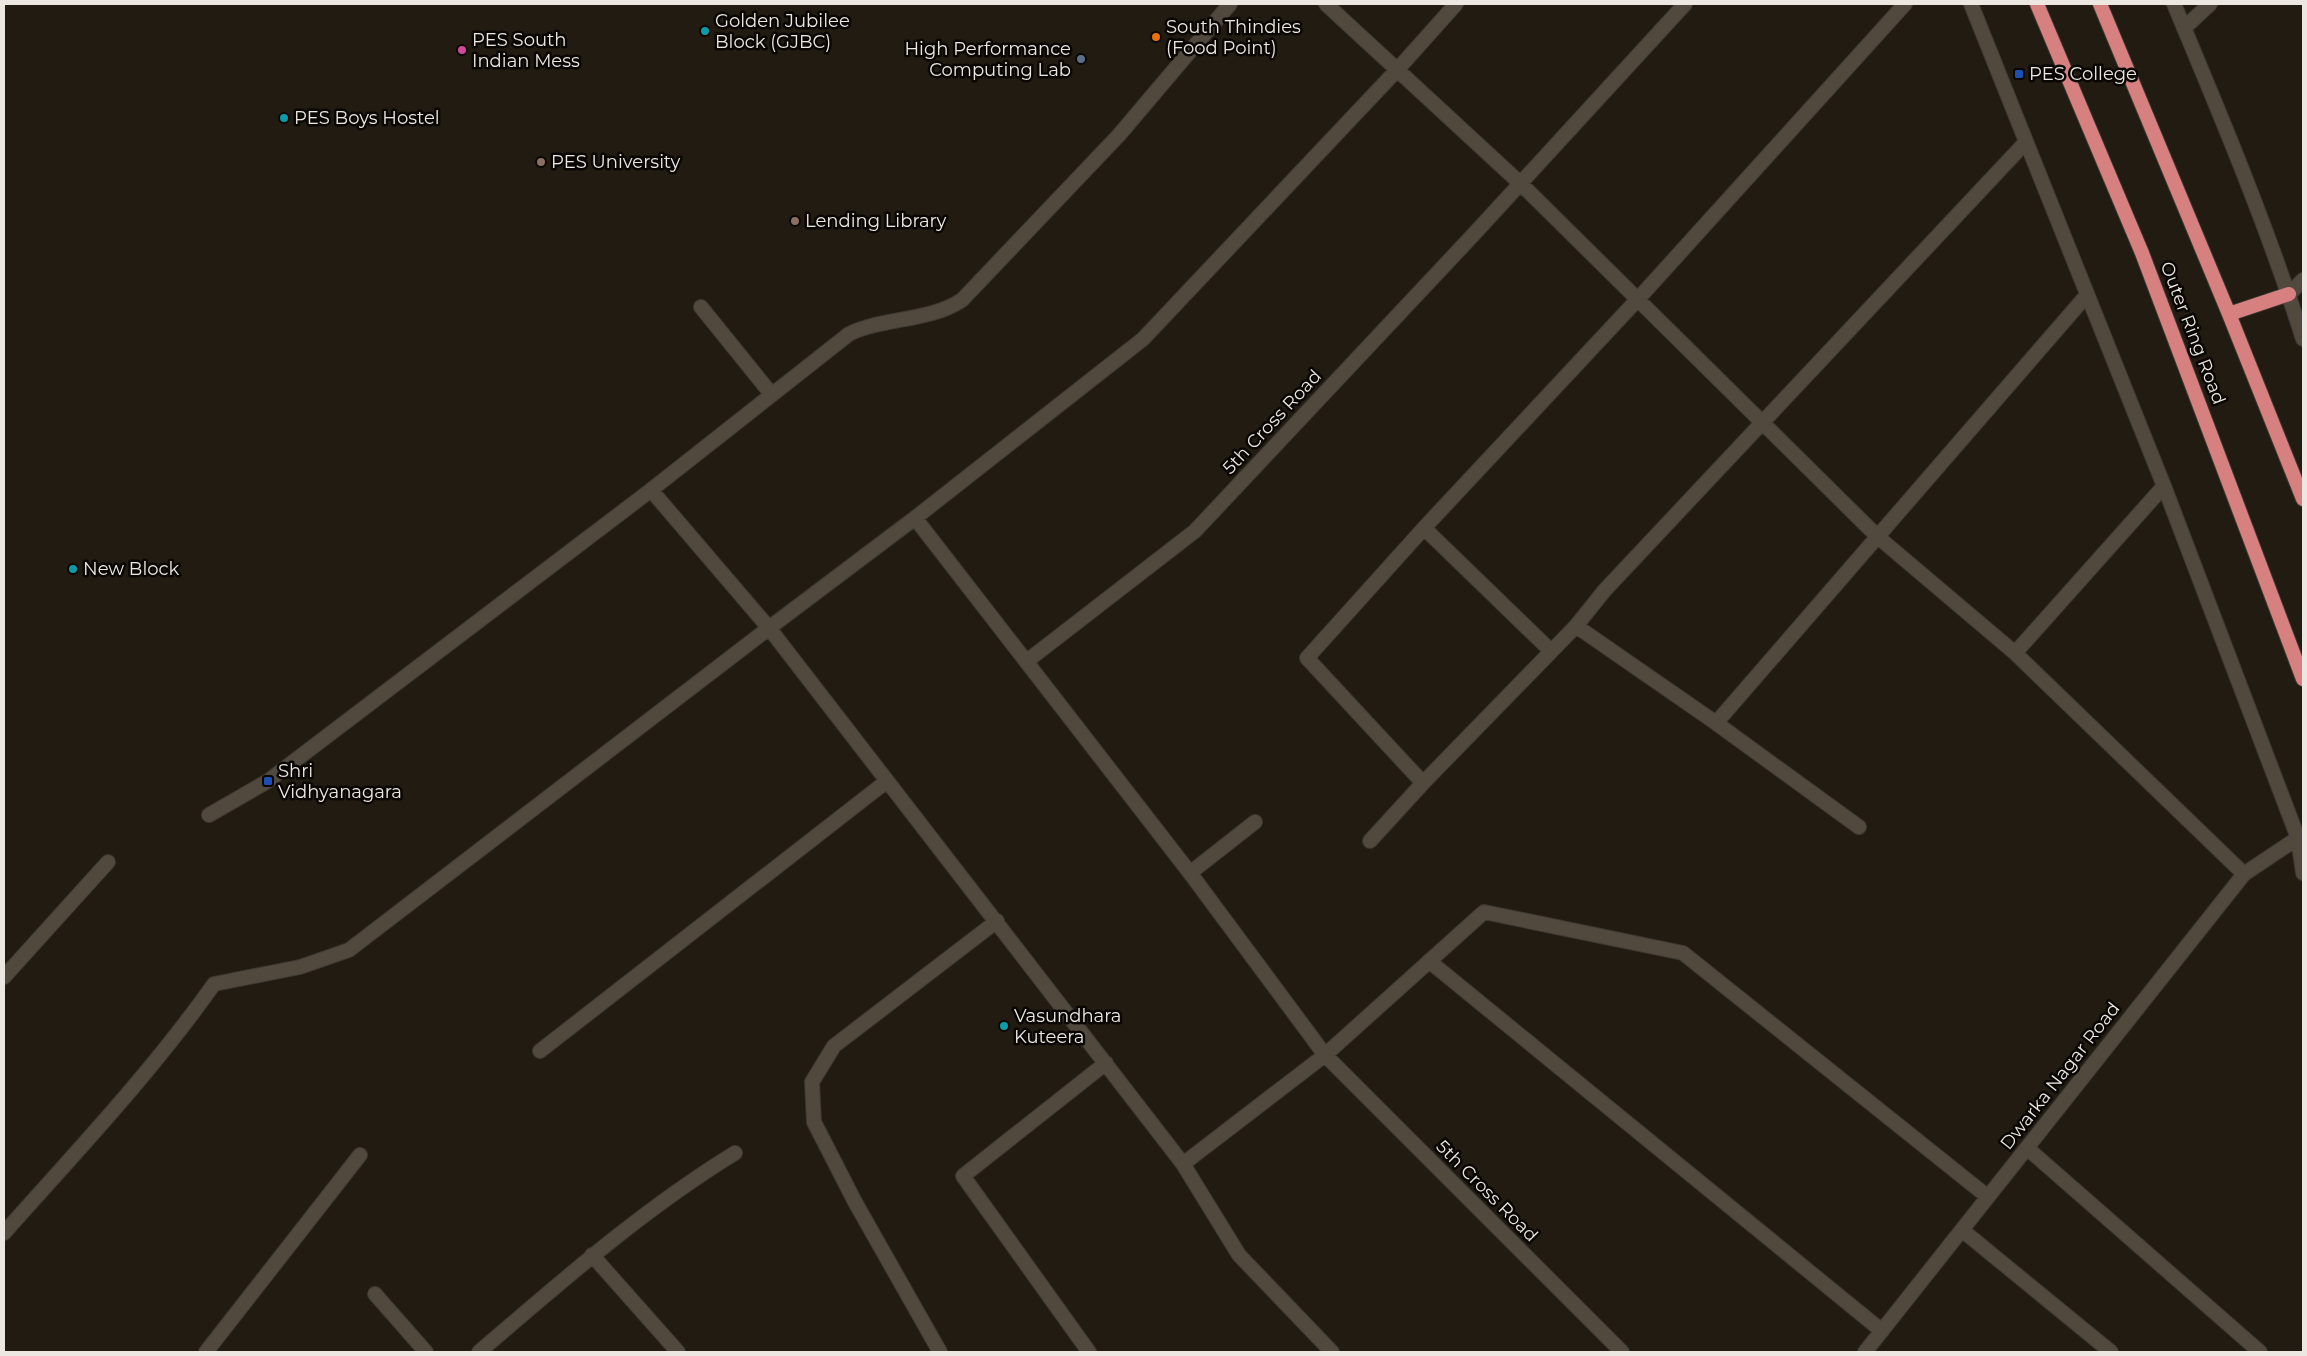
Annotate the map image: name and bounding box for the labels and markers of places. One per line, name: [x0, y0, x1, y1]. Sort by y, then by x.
place label: Golden Jubilee Block (GJBC): [715, 10, 850, 53]
place label: South Thindies (Food Point): [1166, 16, 1301, 59]
marker: Golden Jubilee Block (GJBC): [699, 25, 711, 37]
place label: PES South Indian Mess: [472, 29, 580, 72]
marker: South Thindies (Food Point): [1150, 31, 1162, 43]
place label: High Performance Computing Lab: [904, 38, 1071, 81]
marker: PES South Indian Mess: [456, 44, 468, 56]
marker: High Performance Computing Lab: [1075, 53, 1087, 65]
place label: PES College: [2029, 63, 2137, 85]
marker: PES College: [2013, 68, 2025, 80]
place label: PES Boys Hostel: [294, 107, 440, 129]
marker: PES Boys Hostel: [278, 112, 290, 124]
place label: PES University: [551, 151, 681, 173]
marker: PES University: [535, 156, 547, 168]
place label: Lending Library: [805, 210, 947, 232]
marker: Lending Library: [789, 215, 801, 227]
place label: New Block: [83, 558, 180, 580]
marker: New Block: [67, 563, 79, 575]
place label: Shri Vidhyanagara: [278, 760, 402, 803]
marker: Shri Vidhyanagara: [262, 775, 274, 787]
place label: Vasundhara Kuteera: [1014, 1005, 1121, 1048]
marker: Vasundhara Kuteera: [998, 1020, 1010, 1032]

